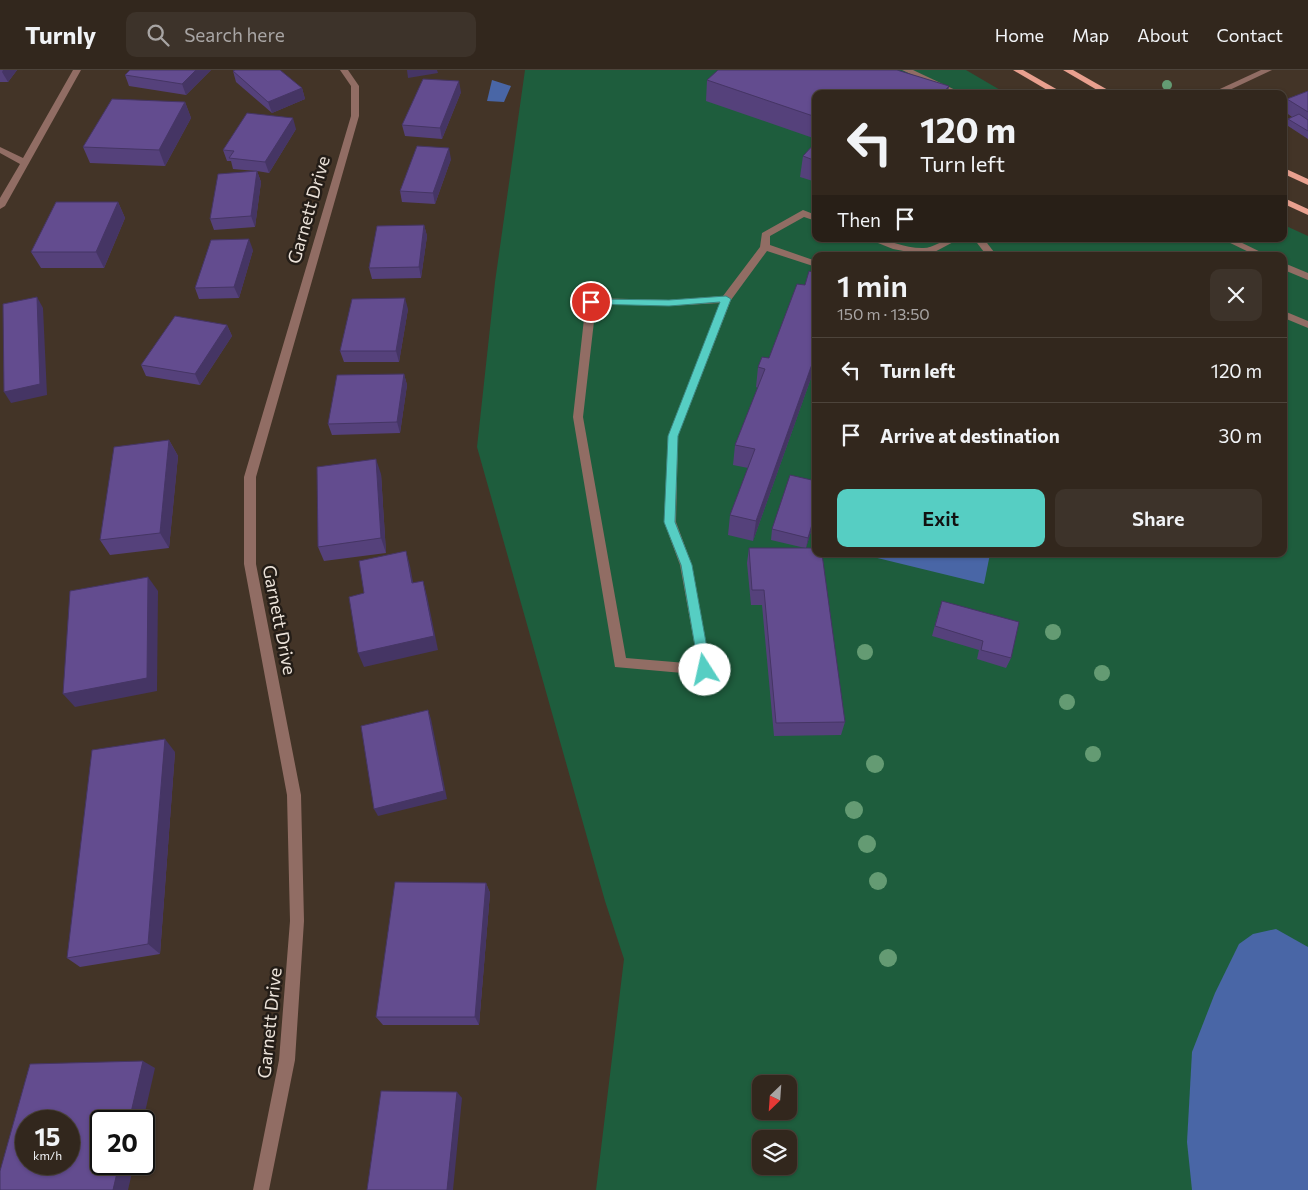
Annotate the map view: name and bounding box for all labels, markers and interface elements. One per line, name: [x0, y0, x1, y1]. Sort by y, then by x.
search box: [126, 12, 476, 57]
text: Turnly: [25, 20, 96, 49]
icon: search: [144, 21, 172, 49]
text: Search here: [184, 23, 285, 46]
text: Home: [995, 24, 1044, 46]
text: Map: [1072, 24, 1109, 46]
text: About: [1137, 24, 1189, 46]
text: Contact: [1217, 24, 1283, 46]
text: 120 m: [920, 107, 1016, 150]
icon: left: [837, 110, 902, 175]
text: Turn left: [920, 150, 1005, 177]
street label: Garnett Drive: [282, 153, 334, 266]
icon: arrive: [891, 205, 919, 233]
text: Then: [837, 208, 881, 231]
text: 1 min: [837, 266, 908, 303]
button: close: [1210, 269, 1262, 321]
pin: [570, 281, 612, 323]
icon: arrive: [577, 288, 605, 316]
text: 150 m · 13:50: [837, 304, 930, 323]
icon: left: [837, 356, 865, 384]
text: Turn left: [880, 359, 955, 382]
text: 120 m: [1211, 359, 1262, 382]
icon: arrive: [837, 421, 865, 449]
text: Arrive at destination: [880, 424, 1060, 447]
text: 30 m: [1219, 424, 1262, 447]
button: Exit: [837, 489, 1045, 547]
button: Share: [1055, 489, 1262, 547]
street label: Garnett Drive: [259, 563, 301, 676]
position arrow: [678, 643, 730, 695]
street label: Garnett Drive: [252, 966, 286, 1079]
north arrow: [752, 1075, 798, 1120]
map controls: [752, 1075, 797, 1175]
speed limit sign: 20: [90, 1110, 155, 1175]
text: 15: [35, 1121, 60, 1151]
button: layers: [752, 1130, 797, 1175]
text: km/h: [33, 1148, 62, 1162]

